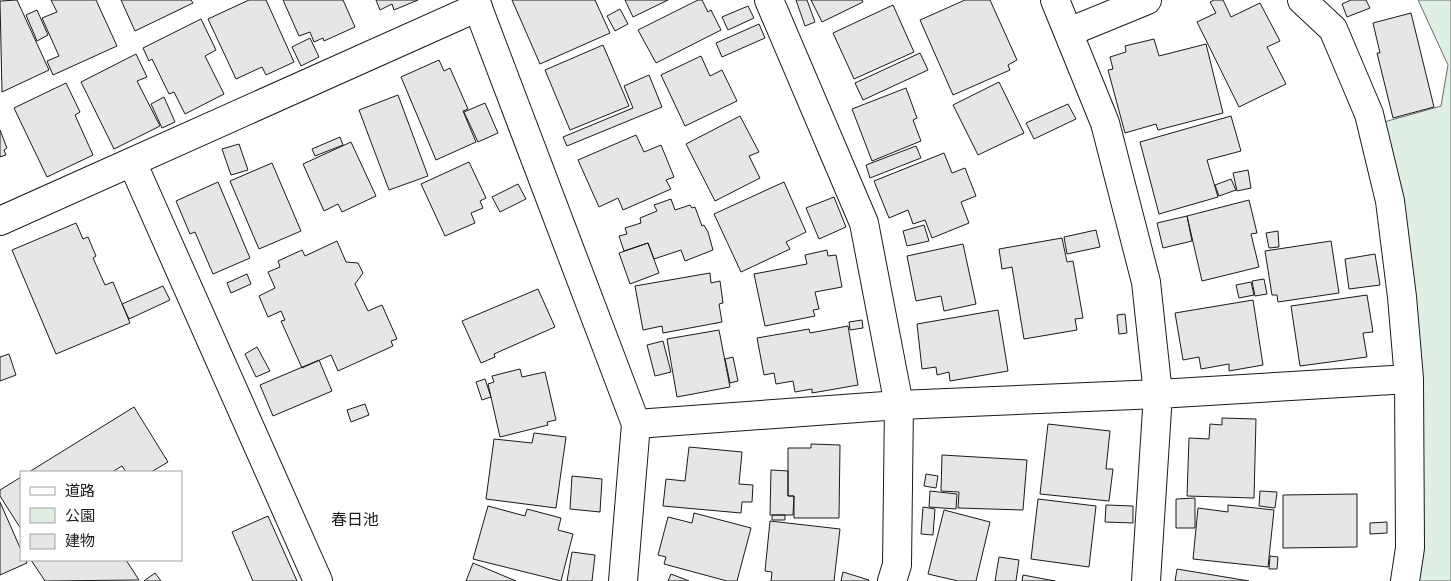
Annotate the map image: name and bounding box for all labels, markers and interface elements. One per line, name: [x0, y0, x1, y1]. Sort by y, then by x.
legend: [20, 471, 182, 561]
text: 道路: [65, 481, 95, 500]
text: 公園: [65, 506, 95, 525]
district label: 春日池: [331, 509, 379, 530]
text: 建物: [65, 531, 95, 550]

